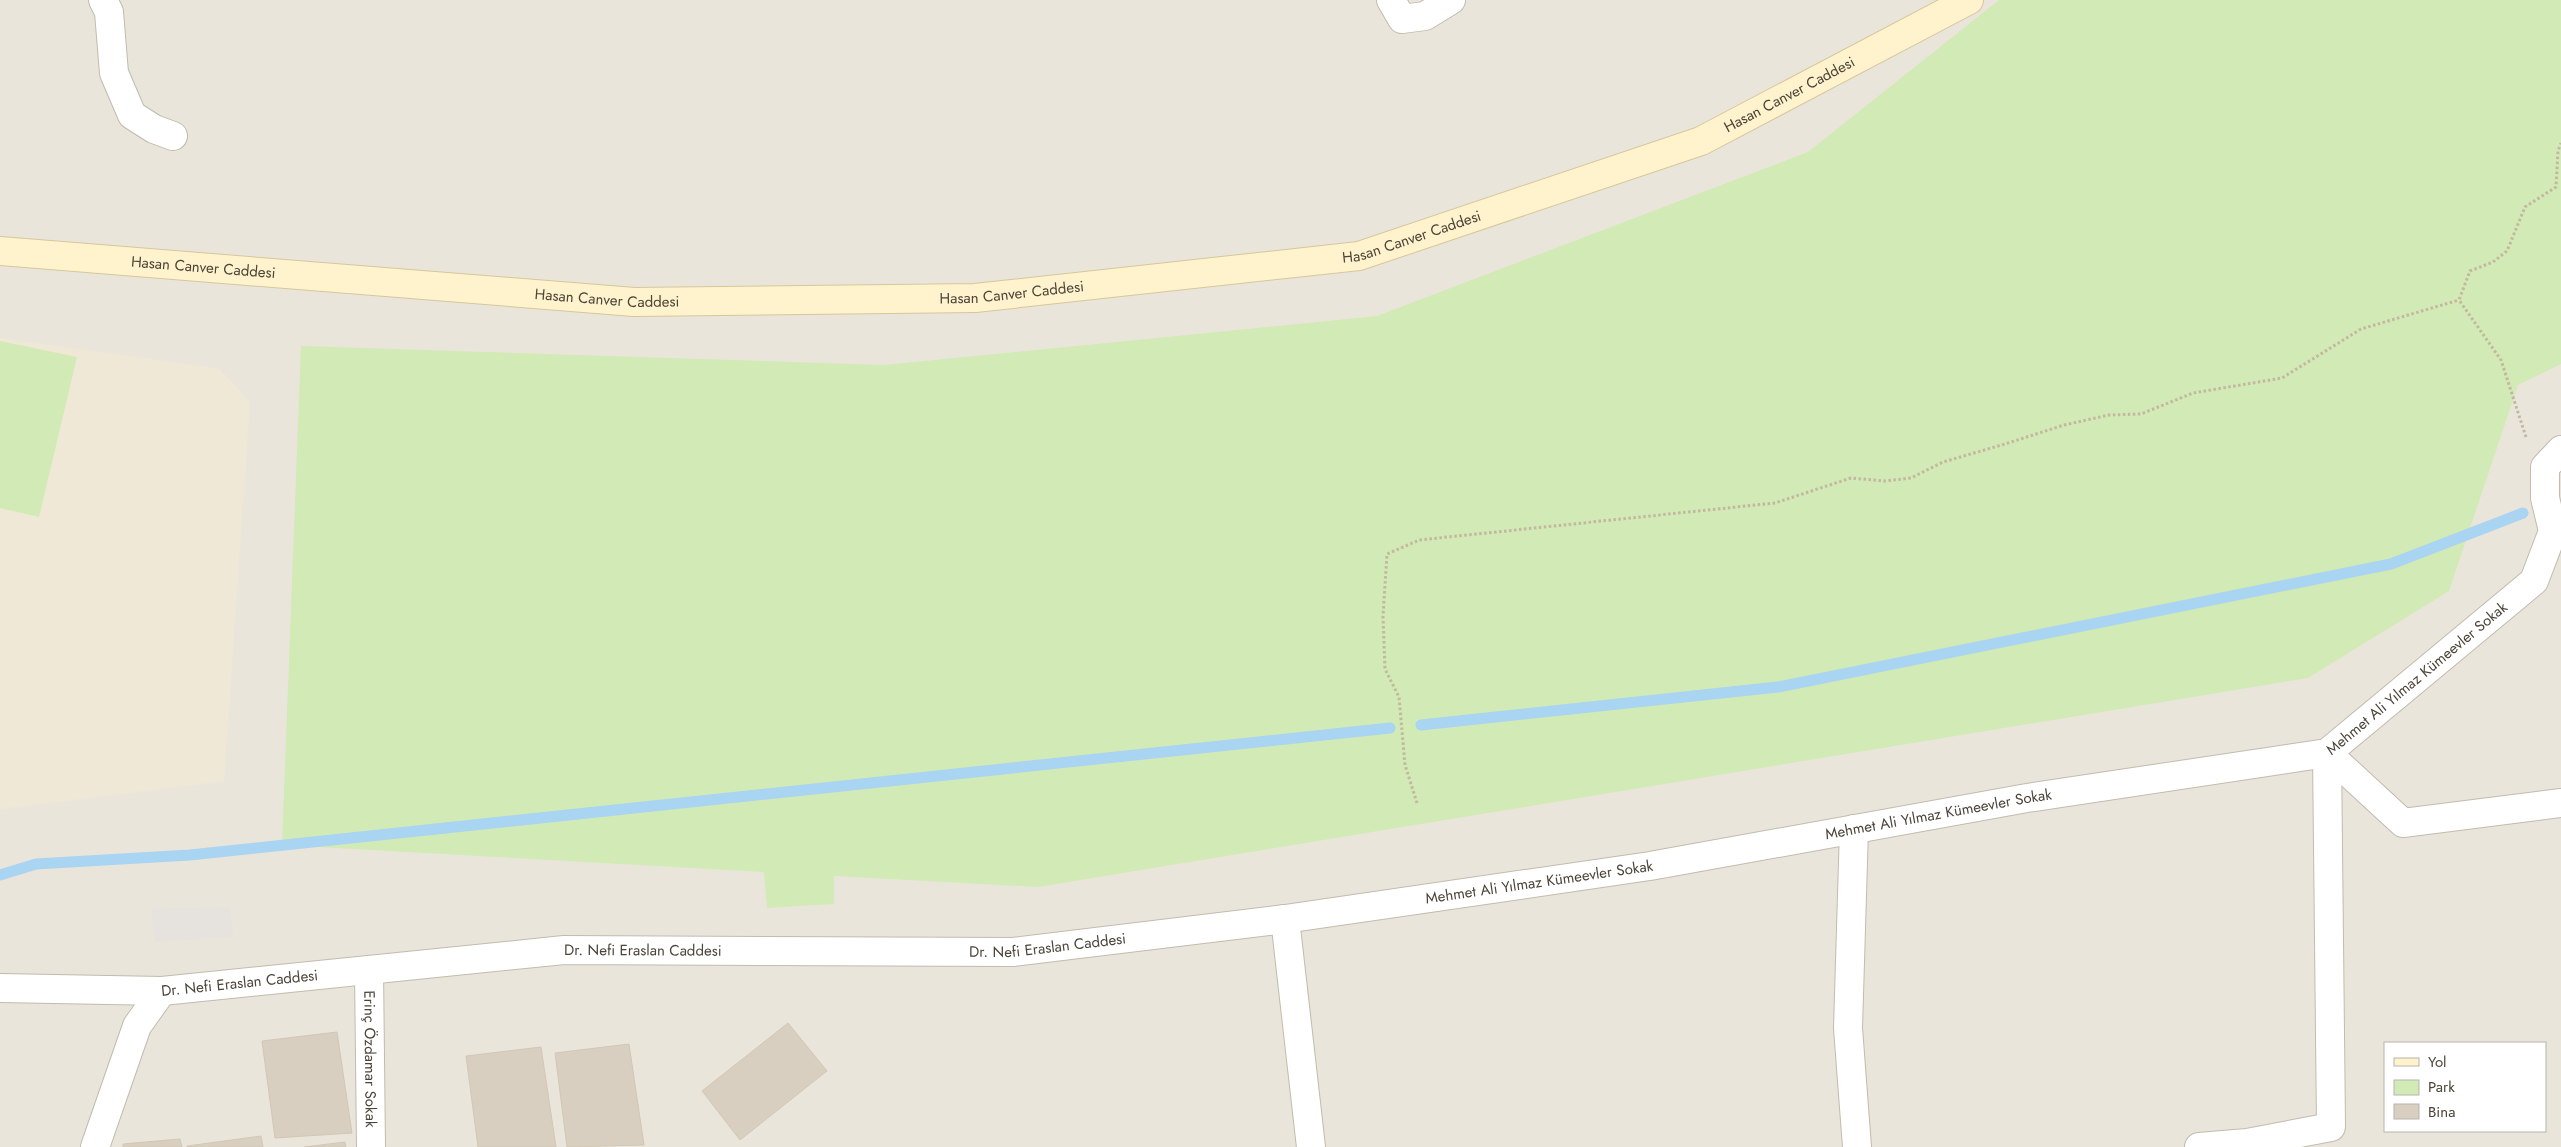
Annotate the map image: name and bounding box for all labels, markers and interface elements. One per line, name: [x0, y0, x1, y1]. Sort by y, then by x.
street label: Hasan Canver Caddesi: [1720, 51, 1859, 138]
street label: Hasan Canver Caddesi: [1341, 205, 1484, 269]
street label: Hasan Canver Caddesi: [130, 251, 277, 284]
street label: Hasan Canver Caddesi: [939, 275, 1085, 309]
street label: Hasan Canver Caddesi: [534, 283, 680, 313]
street label: Mehmet Ali Yılmaz Kümeevler Sokak: [2321, 596, 2512, 760]
street label: Mehmet Ali Yılmaz Kümeevler Sokak: [1823, 783, 2054, 845]
street label: Mehmet Ali Yılmaz Kümeevler Sokak: [1424, 855, 1655, 909]
street label: Dr. Nefi Eraslan Caddesi: [969, 927, 1127, 963]
street label: Dr. Nefi Eraslan Caddesi: [564, 939, 722, 962]
street label: Dr. Nefi Eraslan Caddesi: [160, 964, 319, 1002]
street label: Erinç Özdamar Sokak: [358, 990, 382, 1128]
legend: [2384, 1042, 2546, 1132]
text: Yol: [2428, 1051, 2447, 1073]
text: Park: [2428, 1076, 2455, 1098]
text: Bina: [2428, 1101, 2455, 1123]

